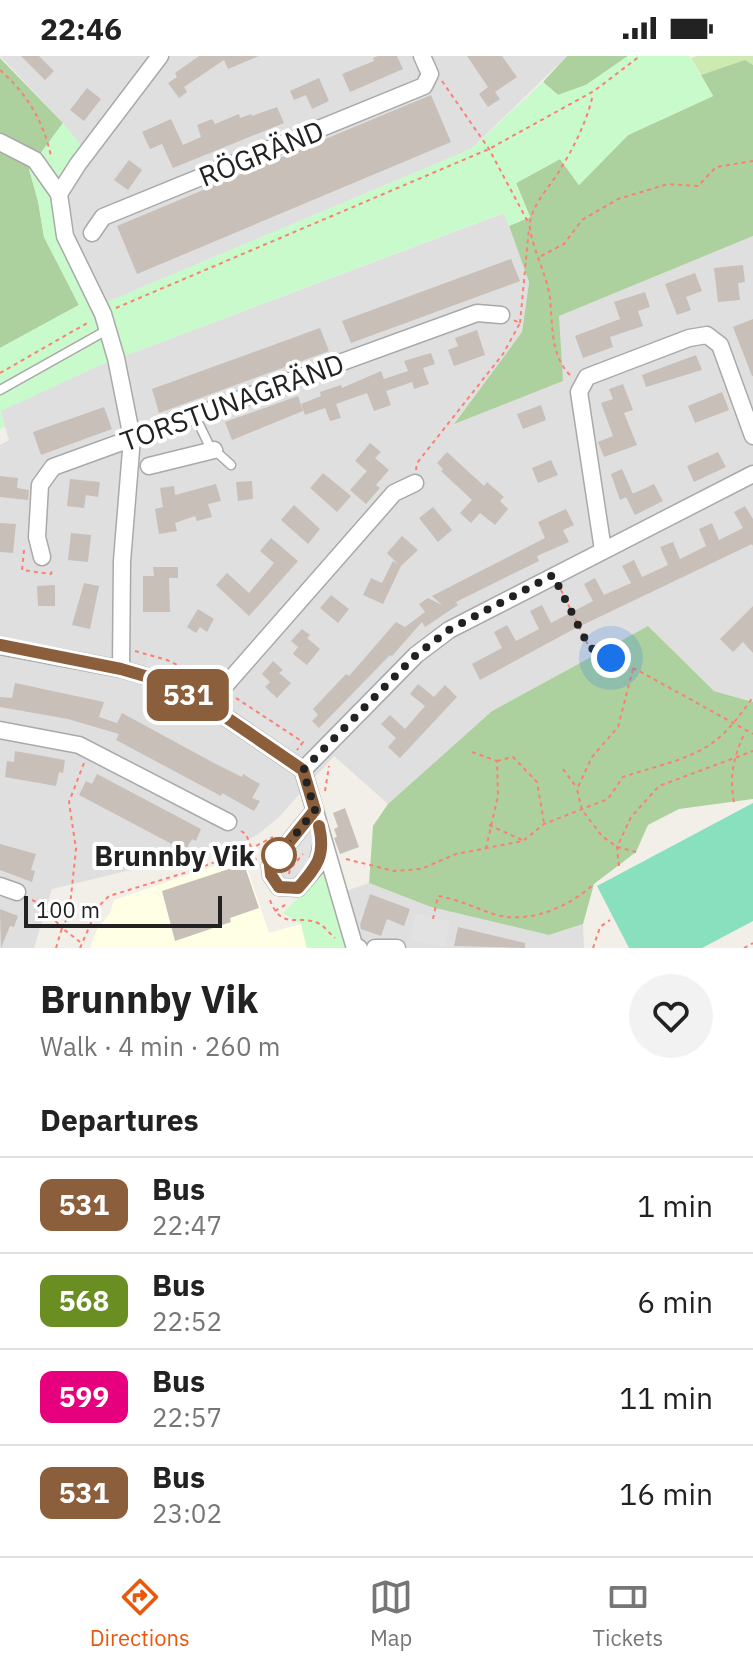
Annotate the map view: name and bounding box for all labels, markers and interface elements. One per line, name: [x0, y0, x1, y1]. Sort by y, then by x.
text: 22:46: [40, 9, 122, 48]
street label: RÖGRÄND: [193, 111, 329, 195]
street label: TORSTUNAGRÄND: [115, 344, 349, 460]
your location: [591, 638, 631, 678]
line badge: 531: [142, 669, 234, 721]
text: 531: [163, 676, 213, 713]
place label: Brunnby Vik: [94, 837, 256, 874]
marker: Brunnby Vik: [262, 838, 296, 872]
scale bar: [24, 892, 222, 928]
text: 100 m: [36, 895, 100, 924]
text: Brunnby Vik: [40, 974, 258, 1023]
button: heart: [629, 974, 713, 1058]
text: Walk · 4 min · 260 m: [40, 1029, 280, 1063]
text: Departures: [40, 1100, 199, 1139]
text: Bus: [152, 1169, 205, 1208]
text: 531: [59, 1186, 109, 1223]
text: 1 min: [637, 1186, 713, 1225]
text: 22:47: [152, 1208, 222, 1242]
text: Bus: [152, 1265, 205, 1304]
text: 568: [59, 1282, 109, 1319]
text: 6 min: [637, 1282, 713, 1321]
text: 22:52: [152, 1304, 222, 1338]
text: Bus: [152, 1361, 205, 1400]
text: 599: [59, 1378, 109, 1415]
text: 11 min: [619, 1378, 713, 1417]
text: 22:57: [152, 1400, 222, 1434]
text: Bus: [152, 1457, 205, 1496]
text: 531: [59, 1474, 109, 1511]
text: 16 min: [619, 1474, 713, 1513]
text: 23:02: [152, 1496, 222, 1530]
tab: Directions: [90, 1575, 190, 1652]
tab: Map: [369, 1575, 413, 1652]
tab: Tickets: [592, 1575, 663, 1652]

